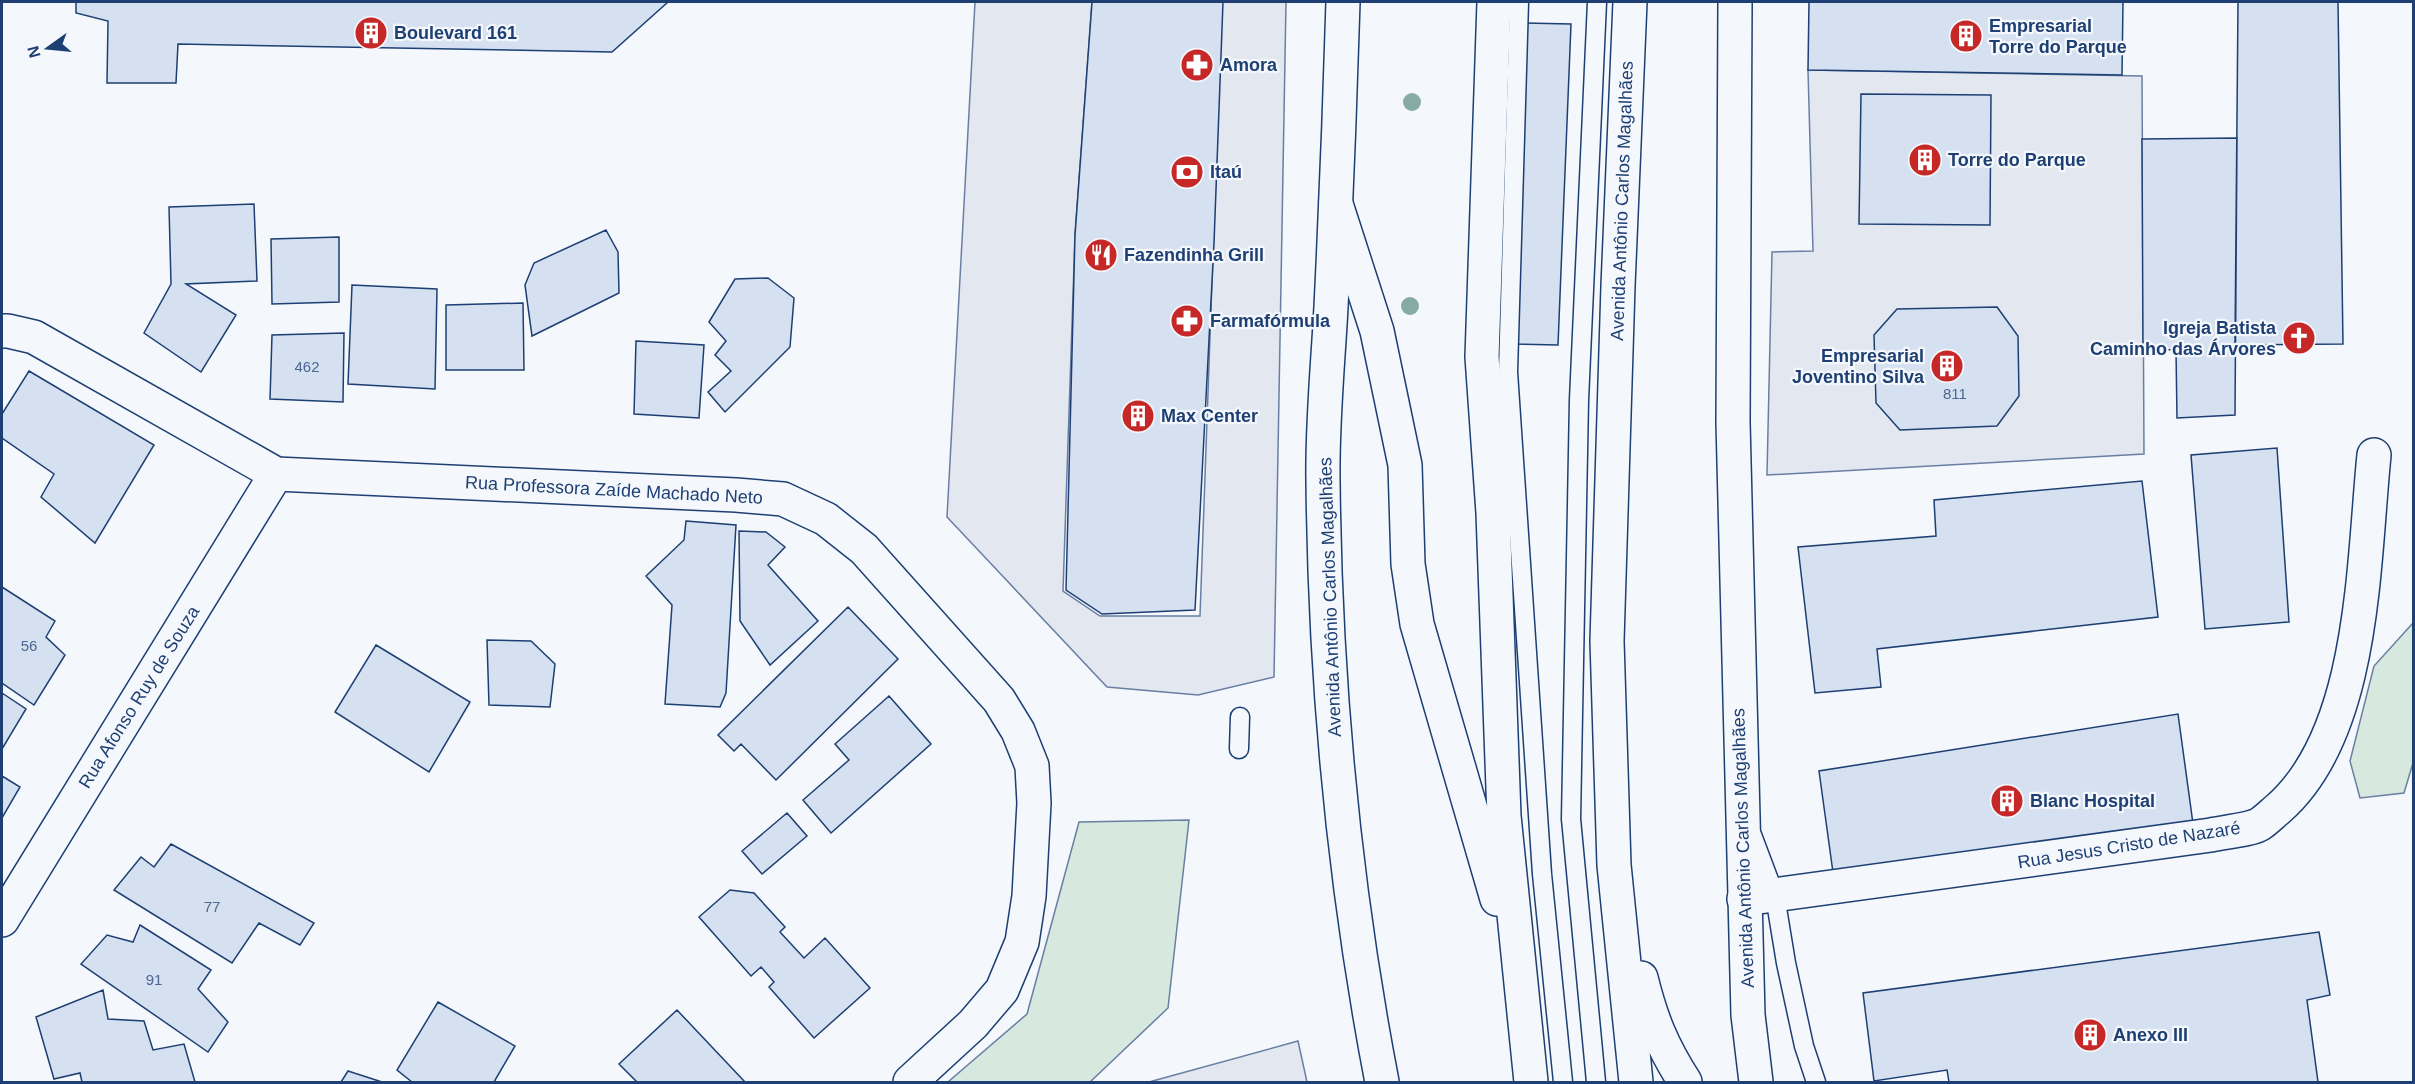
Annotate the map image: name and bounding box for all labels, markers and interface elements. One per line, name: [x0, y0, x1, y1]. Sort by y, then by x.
building icon: Boulevard 161: [353, 15, 389, 51]
place label: Empresarial Torre do Parque: [1989, 16, 2127, 57]
north arrow: [18, 18, 78, 78]
building icon: Empresarial Torre do Parque: [1948, 18, 1984, 54]
place label: Boulevard 161: [394, 23, 517, 43]
text: N: [24, 44, 44, 60]
pharmacy icon: Amora: [1179, 47, 1215, 83]
place label: Amora: [1220, 55, 1278, 75]
street label: Avenida Antônio Carlos Magalhães: [1607, 61, 1637, 341]
building icon: Torre do Parque: [1907, 142, 1943, 178]
place label: Torre do Parque: [1948, 150, 2086, 170]
bank icon: Itaú: [1169, 154, 1205, 190]
place label: Itaú: [1210, 162, 1242, 182]
restaurant icon: Fazendinha Grill: [1083, 237, 1119, 273]
place label: Fazendinha Grill: [1124, 245, 1264, 265]
pharmacy icon: Farmafórmula: [1169, 303, 1205, 339]
place label: Farmafórmula: [1210, 311, 1331, 331]
place label: Igreja Batista Caminho das Árvores: [2090, 318, 2277, 359]
church icon: Igreja Batista Caminho das Árvores: [2281, 320, 2317, 356]
place label: Empresarial Joventino Silva: [1792, 346, 1925, 387]
building icon: Empresarial Joventino Silva: [1929, 348, 1965, 384]
house number: 462: [294, 358, 320, 375]
house number: 811: [1943, 385, 1967, 402]
building icon: Max Center: [1120, 398, 1156, 434]
place label: Max Center: [1161, 406, 1258, 426]
street label: Avenida Antônio Carlos Magalhães: [1315, 457, 1345, 737]
street label: Rua Professora Zaíde Machado Neto: [465, 472, 763, 508]
street label: Rua Afonso Ruy de Souza: [75, 601, 204, 792]
house number: 56: [21, 637, 37, 654]
street label: Avenida Antônio Carlos Magalhães: [1728, 708, 1758, 988]
building icon: Blanc Hospital: [1989, 783, 2025, 819]
place label: Blanc Hospital: [2030, 791, 2155, 811]
street label: Rua Jesus Cristo de Nazaré: [2016, 818, 2242, 872]
house number: 77: [204, 898, 220, 915]
house number: 91: [146, 971, 162, 988]
building icon: Anexo III: [2072, 1017, 2108, 1053]
place label: Anexo III: [2113, 1025, 2188, 1045]

